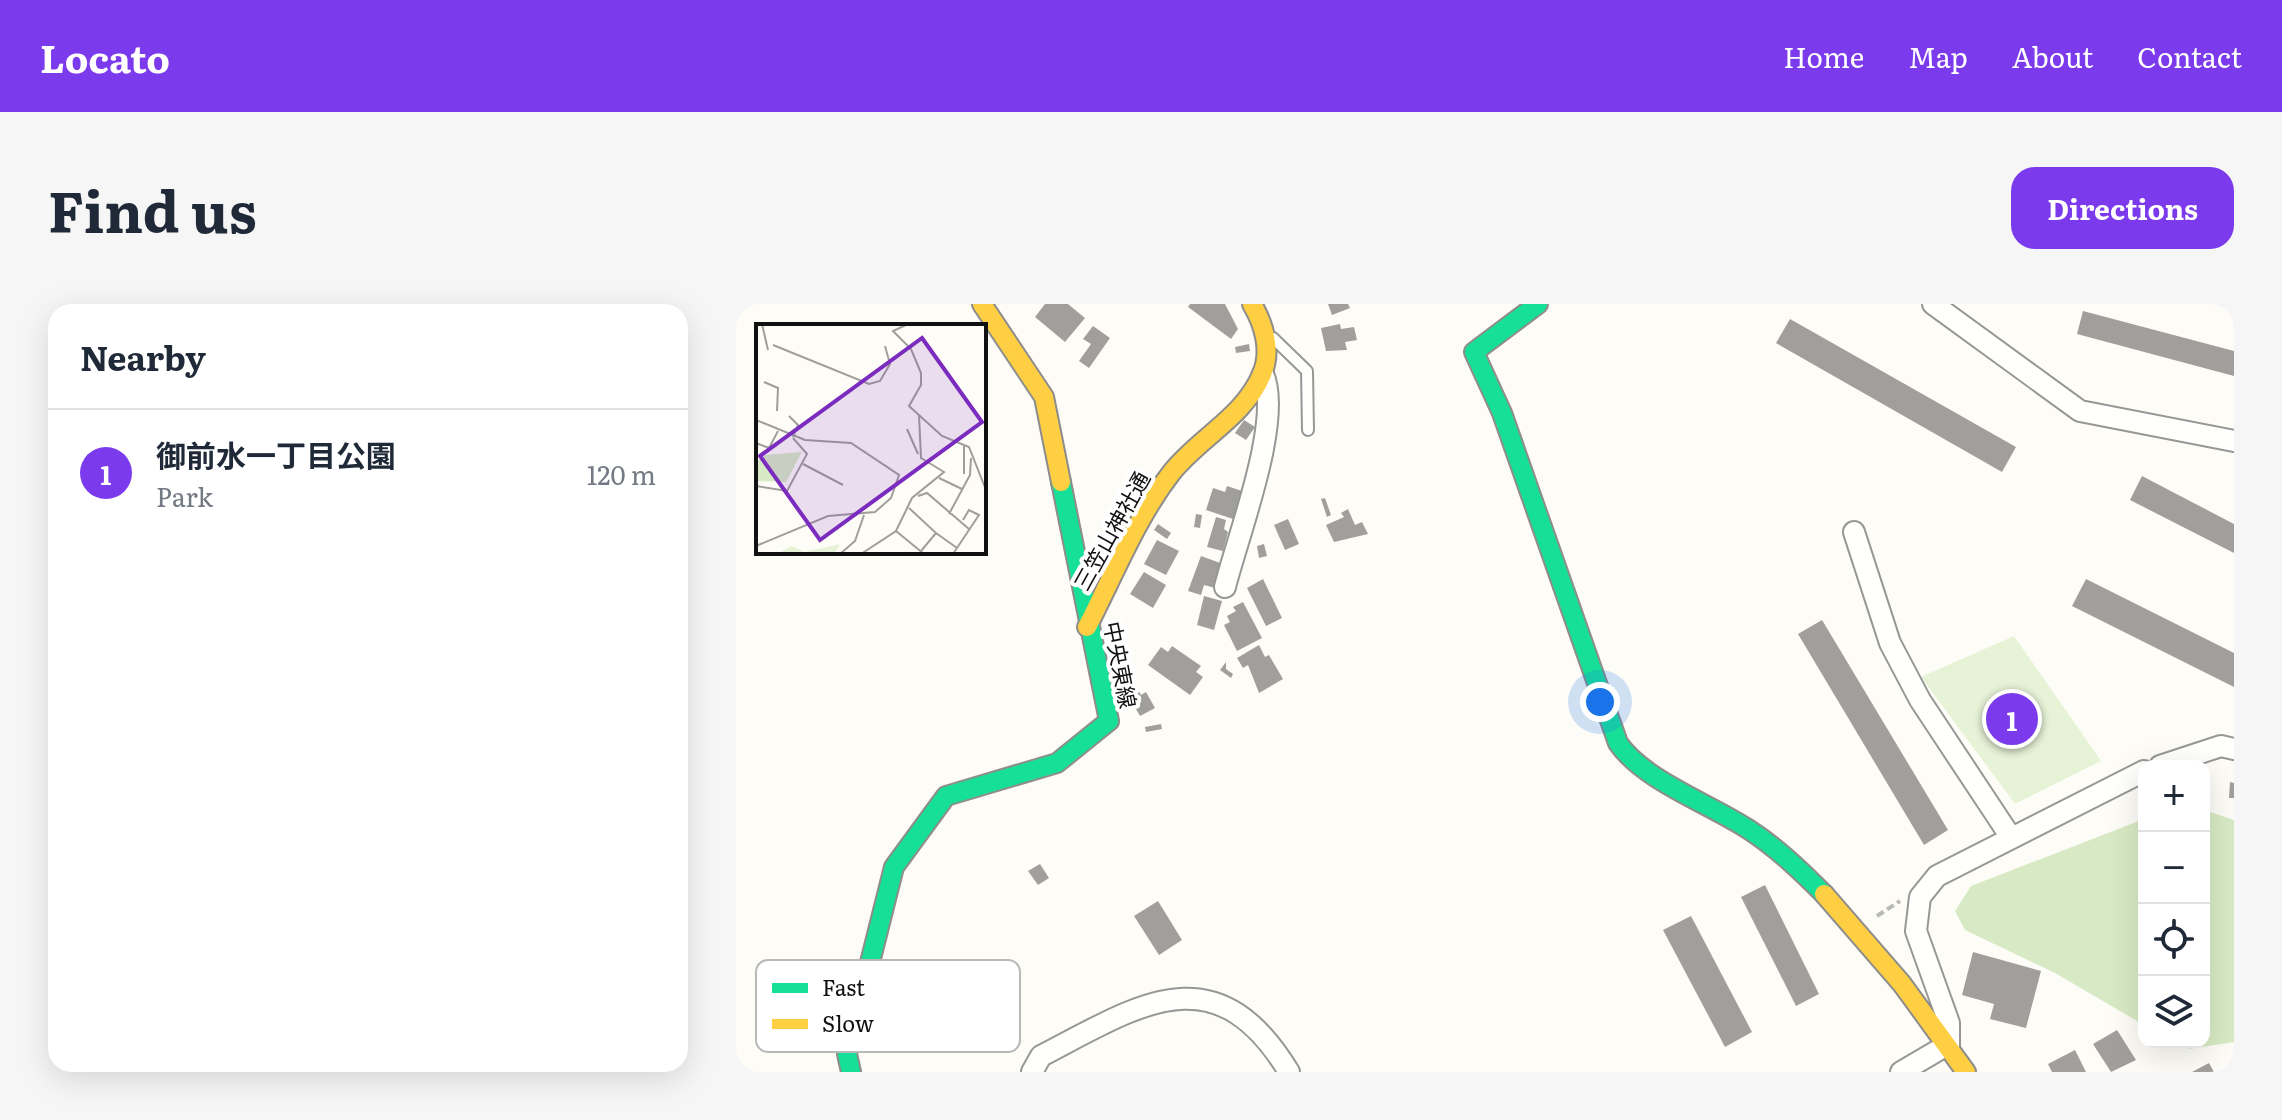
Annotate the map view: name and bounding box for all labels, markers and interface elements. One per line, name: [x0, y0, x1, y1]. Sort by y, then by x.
text: Locato: [40, 28, 170, 85]
text: Home: [1783, 35, 1864, 77]
text: Map: [1908, 35, 1968, 77]
text: About: [2012, 35, 2093, 77]
text: Contact: [2137, 35, 2242, 77]
text: Find us: [48, 167, 257, 250]
button: Directions: [2011, 167, 2234, 249]
inset map: [756, 324, 986, 554]
text: Nearby: [80, 331, 206, 381]
text: 御前水一丁目公園: [156, 432, 396, 476]
text: 1: [101, 454, 111, 493]
text: 120 m: [587, 454, 656, 493]
street label: 三笠山神社通: [1064, 465, 1157, 596]
text: Park: [156, 476, 213, 515]
street label: 中央東線: [1097, 618, 1146, 711]
your location: [1580, 682, 1620, 722]
pin: 1: [1986, 689, 2038, 749]
map controls: [2138, 760, 2210, 1048]
button: +: [2138, 760, 2210, 832]
button: −: [2138, 832, 2210, 904]
button: locate: [2138, 904, 2210, 976]
legend: [756, 960, 1020, 1052]
text: Fast: [822, 970, 865, 1003]
button: layers: [2138, 976, 2210, 1048]
text: Slow: [822, 1006, 874, 1039]

